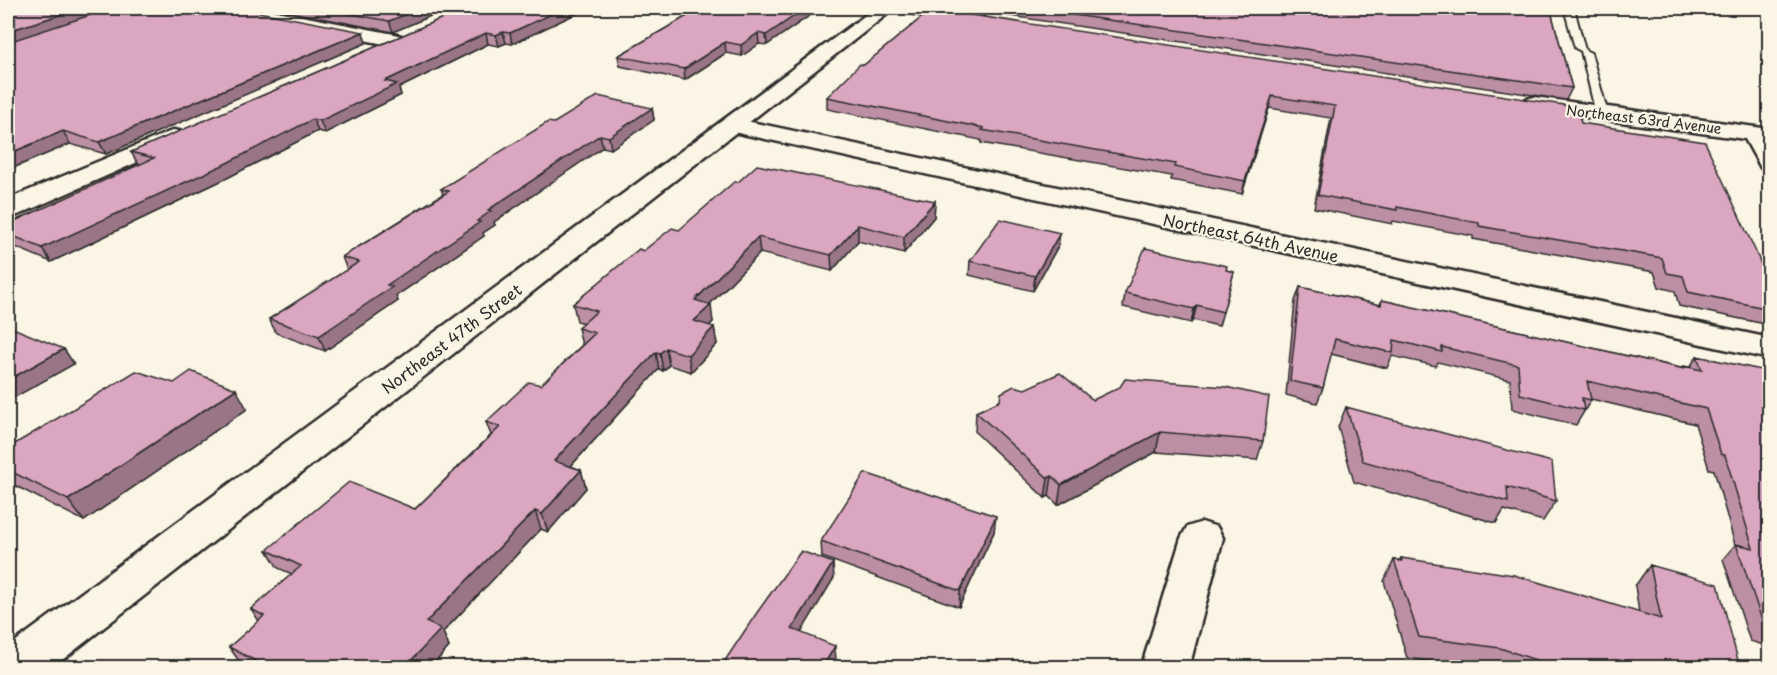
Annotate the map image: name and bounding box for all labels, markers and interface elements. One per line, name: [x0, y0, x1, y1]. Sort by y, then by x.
street label: Northeast 63rd Avenue: [1565, 99, 1723, 139]
street label: Northeast 64th Avenue: [1161, 207, 1341, 267]
street label: Northeast 47th Street: [376, 277, 527, 399]

